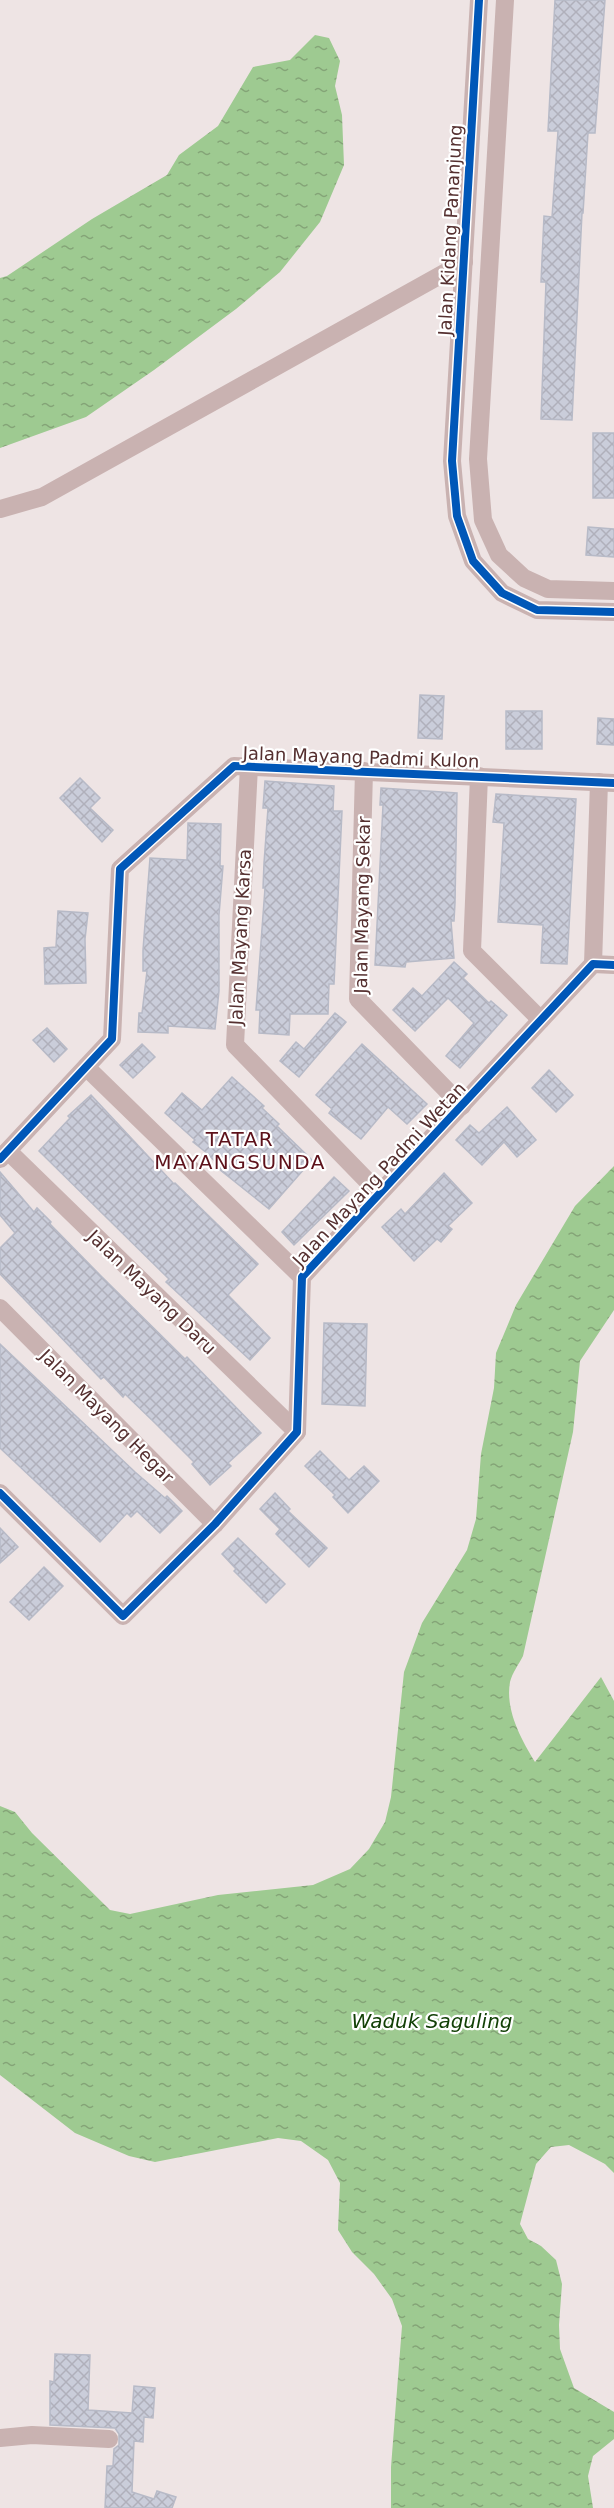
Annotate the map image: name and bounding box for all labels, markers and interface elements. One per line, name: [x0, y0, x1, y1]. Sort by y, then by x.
street label: Jalan Kidang Pananjung: [434, 124, 466, 337]
street label: Jalan Mayang Padmi Kulon: [241, 742, 480, 772]
street label: Jalan Mayang Sekar: [350, 816, 374, 995]
street label: Jalan Mayang Karsa: [225, 848, 255, 1027]
street label: Jalan Mayang Padmi Wetan: [287, 1077, 470, 1271]
district label: TATAR MAYANGSUNDA: [154, 1127, 326, 1174]
street label: Jalan Mayang Daru: [83, 1225, 220, 1359]
street label: Jalan Mayang Hegar: [35, 1344, 179, 1488]
water label: Waduk Saguling: [351, 2009, 513, 2033]

